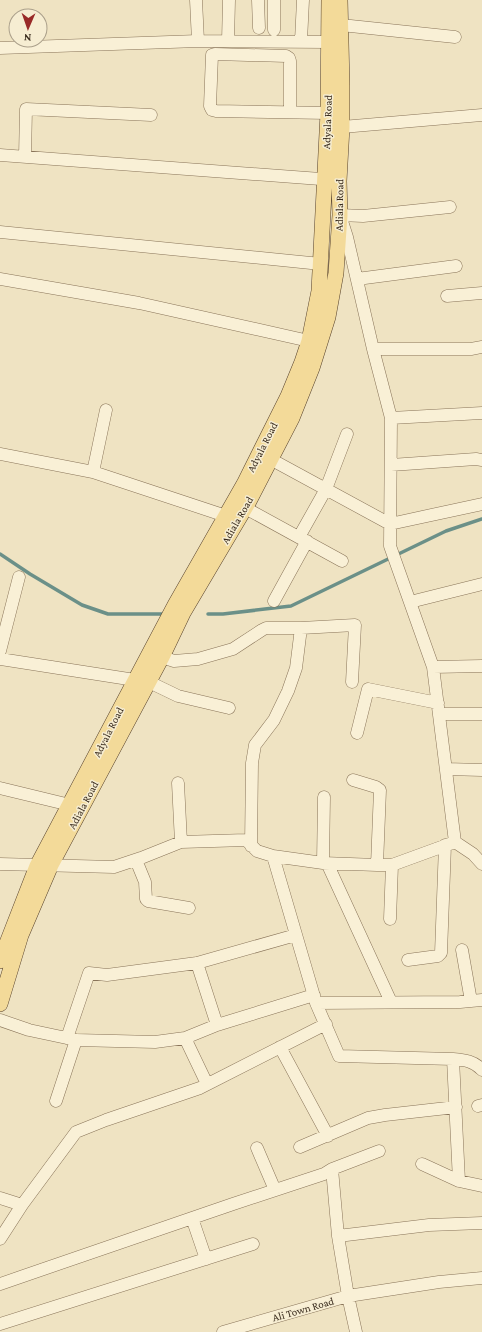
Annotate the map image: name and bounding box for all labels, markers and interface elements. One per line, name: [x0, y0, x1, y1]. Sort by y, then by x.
north arrow: [8, 8, 48, 48]
text: N: [23, 32, 32, 44]
street label: Adyala Road: [320, 94, 335, 149]
street label: Adiala Road: [333, 179, 345, 231]
street label: Adyala Road: [244, 420, 281, 474]
street label: Adiala Road: [219, 494, 255, 546]
street label: Adyala Road: [90, 705, 127, 759]
street label: Adiala Road: [65, 779, 101, 831]
street label: Ali Town Road: [271, 1294, 335, 1324]

